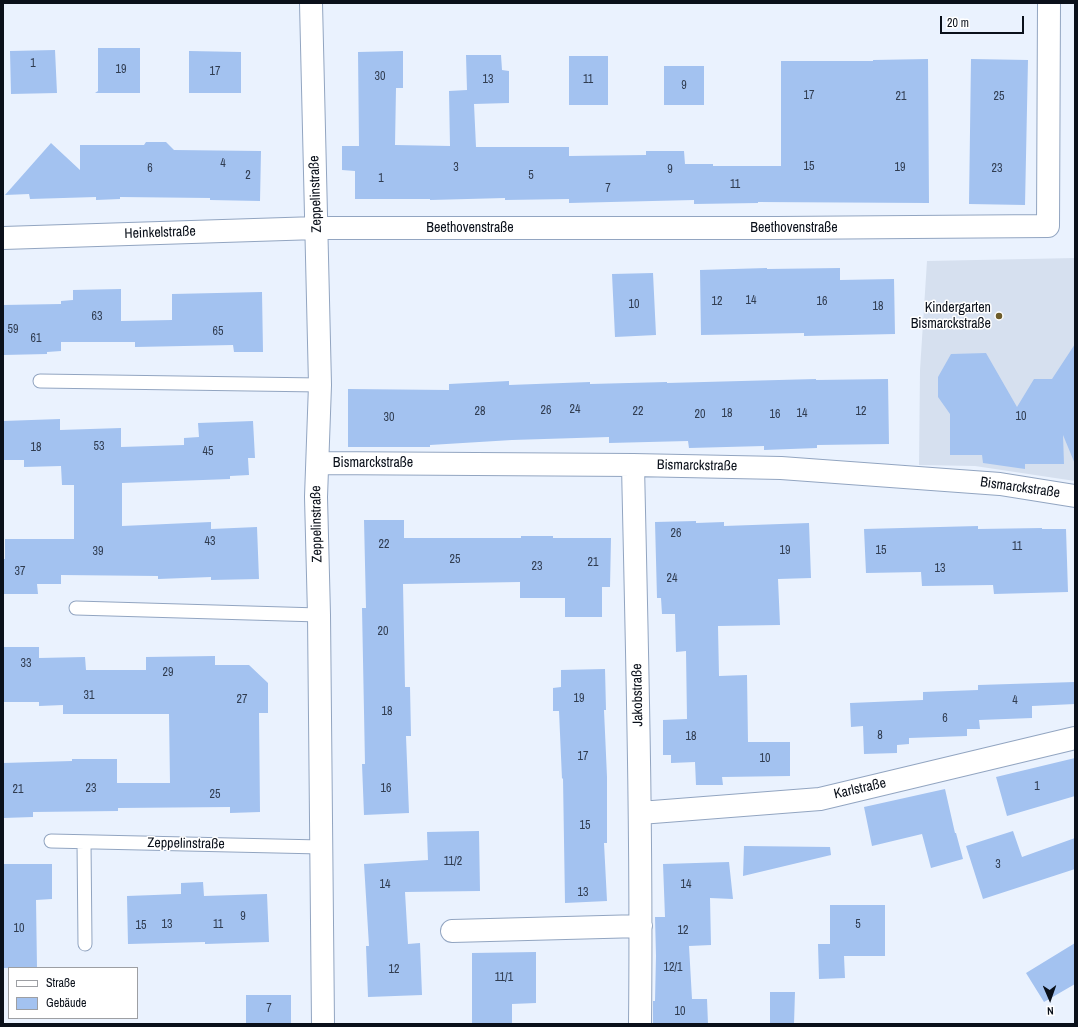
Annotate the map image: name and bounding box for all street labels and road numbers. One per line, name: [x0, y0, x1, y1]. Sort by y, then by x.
street label: Zeppelinstraße: [306, 155, 326, 233]
street label: Beethovenstraße: [426, 220, 514, 236]
street label: Beethovenstraße: [750, 220, 838, 236]
street label: Heinkelstraße: [124, 223, 196, 243]
street label: Bismarckstraße: [333, 455, 413, 471]
street label: Bismarckstraße: [657, 457, 737, 475]
street label: Bismarckstraße: [979, 474, 1061, 502]
street label: Zeppelinstraße: [308, 485, 326, 563]
street label: Jakobstraße: [629, 663, 647, 727]
street label: Karlstraße: [832, 775, 888, 803]
street label: Zeppelinstraße: [147, 835, 225, 853]

